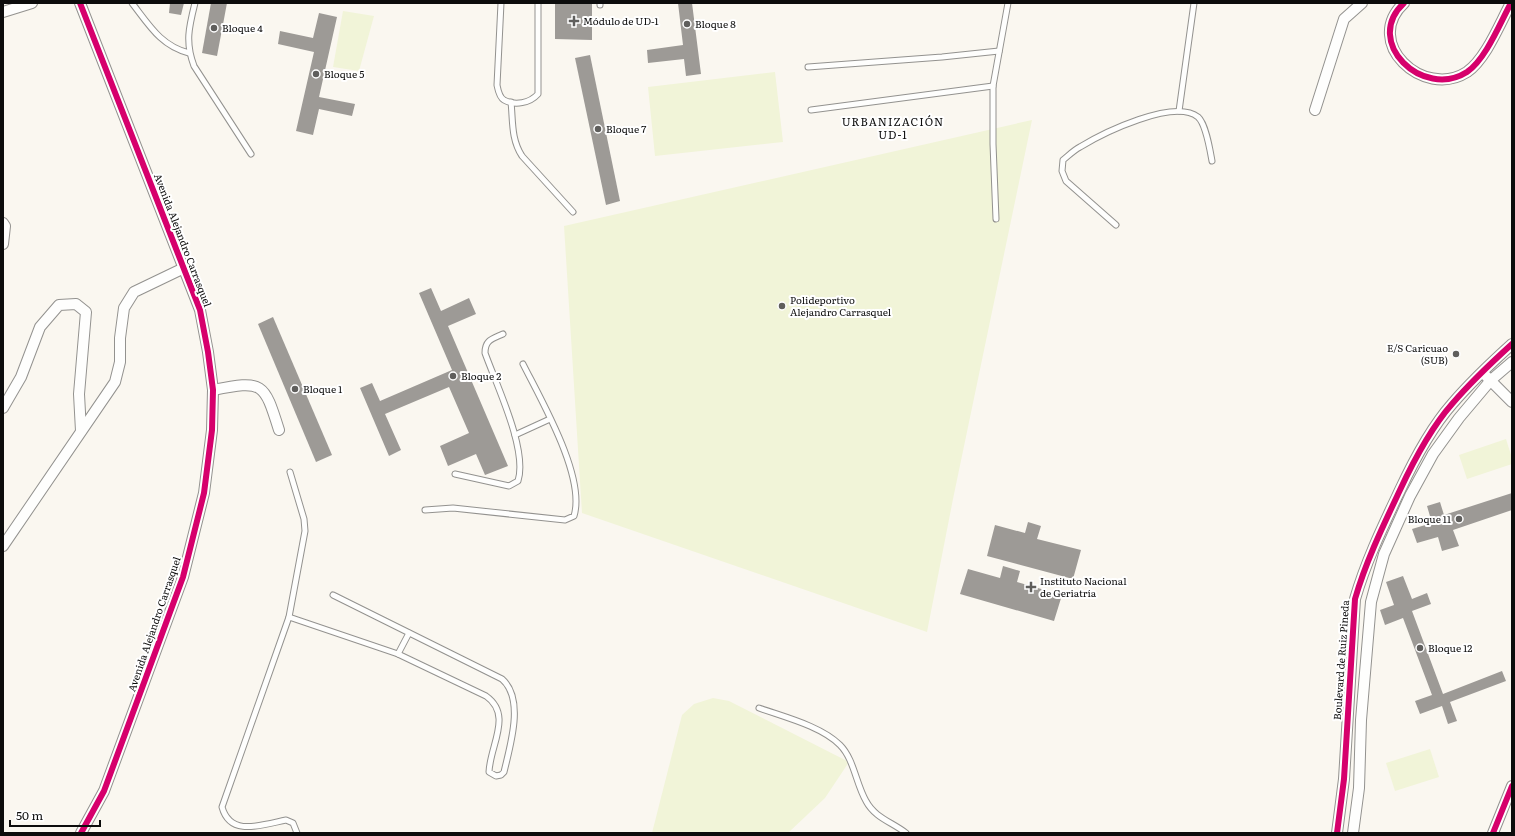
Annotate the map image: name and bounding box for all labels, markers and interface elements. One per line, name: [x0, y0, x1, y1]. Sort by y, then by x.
place label: Módulo de UD-1: [583, 13, 659, 28]
marker: Módulo de UD-1: [568, 15, 580, 27]
place label: Bloque 8: [695, 16, 736, 31]
marker: Bloque 8: [682, 19, 692, 29]
place label: Bloque 4: [222, 20, 263, 35]
marker: Bloque 4: [209, 23, 219, 33]
place label: Bloque 5: [324, 66, 364, 81]
marker: Bloque 5: [311, 69, 321, 79]
district label: URBANIZACIÓN UD-1: [842, 113, 944, 142]
place label: Bloque 7: [606, 121, 646, 136]
marker: Bloque 7: [593, 124, 603, 134]
street label: Avenida Alejandro Carrasquel: [151, 171, 216, 309]
place label: Polideportivo Alejandro Carrasquel: [790, 292, 892, 319]
marker: Polideportivo Alejandro Carrasquel: [777, 301, 787, 311]
place label: E/S Caricuao (SUB): [1387, 340, 1448, 367]
marker: E/S Caricuao (SUB): [1451, 349, 1461, 359]
place label: Bloque 2: [461, 368, 501, 383]
marker: Bloque 2: [448, 371, 458, 381]
place label: Bloque 1: [303, 381, 342, 396]
marker: Bloque 1: [290, 384, 300, 394]
place label: Bloque 11: [1408, 511, 1451, 526]
marker: Bloque 11: [1454, 514, 1464, 524]
street label: Avenida Alejandro Carrasquel: [123, 554, 184, 693]
place label: Instituto Nacional de Geriatría: [1040, 573, 1127, 600]
marker: Instituto Nacional de Geriatría: [1025, 581, 1037, 593]
street label: Boulevard de Ruiz Pineda: [1329, 599, 1352, 720]
place label: Bloque 12: [1428, 640, 1472, 655]
marker: Bloque 12: [1415, 643, 1425, 653]
scale bar: [10, 802, 100, 828]
text: 50 m: [16, 806, 43, 824]

